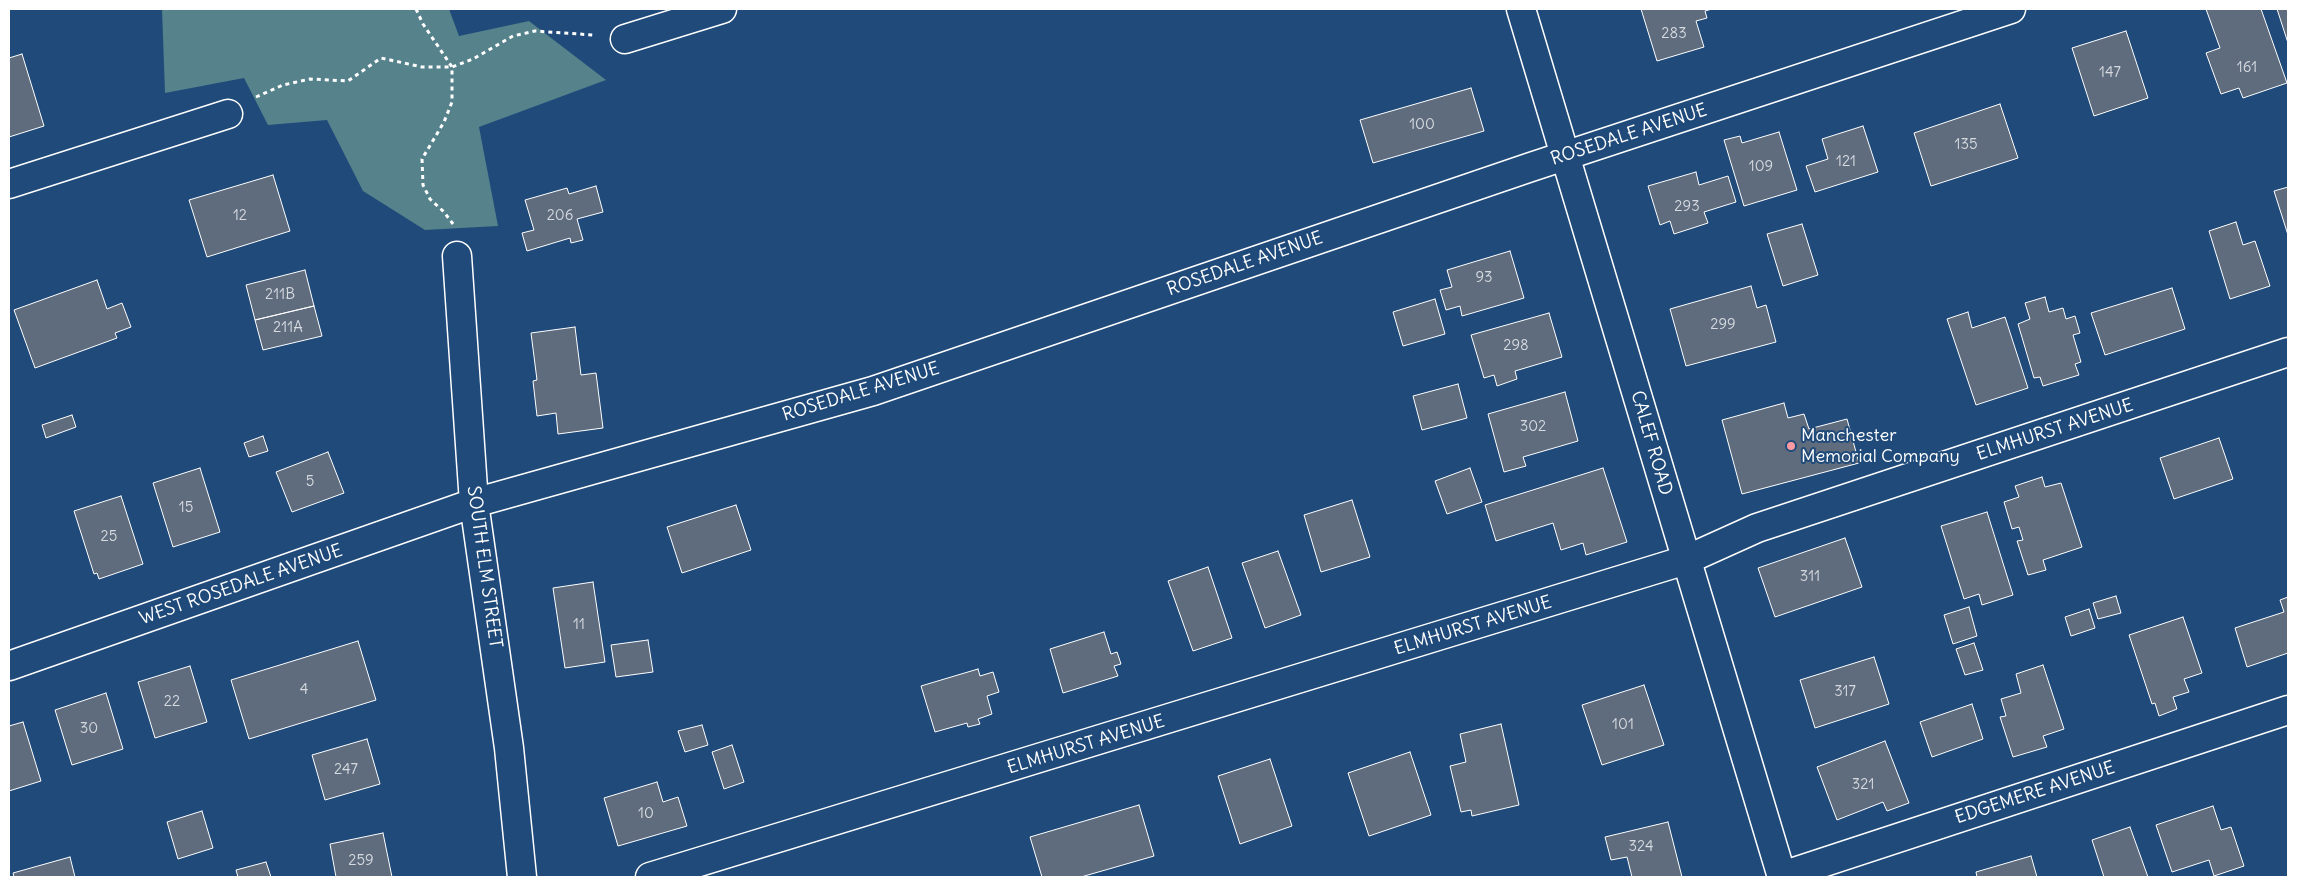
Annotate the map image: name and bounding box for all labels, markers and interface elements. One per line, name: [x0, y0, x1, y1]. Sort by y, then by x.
house number: 283: [1661, 25, 1687, 43]
house number: 161: [2237, 59, 2257, 77]
house number: 147: [2099, 64, 2121, 82]
street label: ROSEDALE AVENUE: [1548, 100, 1710, 170]
house number: 100: [1409, 116, 1435, 134]
house number: 135: [1954, 136, 1978, 154]
house number: 121: [1836, 153, 1856, 171]
house number: 109: [1749, 158, 1773, 176]
house number: 293: [1674, 198, 1700, 216]
house number: 12: [233, 207, 247, 225]
house number: 206: [547, 207, 573, 225]
street label: ROSEDALE AVENUE: [1164, 227, 1326, 301]
house number: 93: [1475, 269, 1493, 287]
house number: 211B: [265, 286, 295, 304]
house number: 299: [1710, 316, 1736, 334]
house number: 211A: [273, 319, 303, 337]
house number: 298: [1503, 337, 1529, 355]
street label: ROSEDALE AVENUE: [780, 358, 942, 426]
street label: CALEF ROAD: [1626, 388, 1676, 498]
street label: ELMHURST AVENUE: [1974, 394, 2136, 466]
house number: 302: [1520, 418, 1546, 436]
place label: Manchester Memorial Company: [1801, 425, 1960, 468]
marker: Manchester Memorial Company: [1785, 440, 1797, 452]
house number: 5: [306, 473, 314, 491]
street label: SOUTH ELM STREET: [462, 485, 506, 649]
house number: 15: [179, 499, 193, 517]
house number: 25: [101, 528, 117, 546]
street label: WEST ROSEDALE AVENUE: [137, 540, 345, 630]
house number: 311: [1800, 568, 1820, 586]
street label: ELMHURST AVENUE: [1392, 592, 1554, 660]
house number: 11: [573, 616, 585, 634]
house number: 4: [300, 681, 308, 699]
house number: 317: [1834, 683, 1856, 701]
house number: 22: [164, 693, 180, 711]
street label: ELMHURST AVENUE: [1005, 711, 1167, 779]
house number: 101: [1612, 716, 1634, 734]
house number: 30: [80, 720, 98, 738]
street label: EDGEMERE AVENUE: [1952, 757, 2118, 829]
house number: 247: [334, 761, 358, 779]
house number: 321: [1852, 776, 1874, 794]
house number: 10: [638, 805, 654, 823]
house number: 324: [1628, 838, 1654, 856]
house number: 259: [348, 852, 374, 870]

